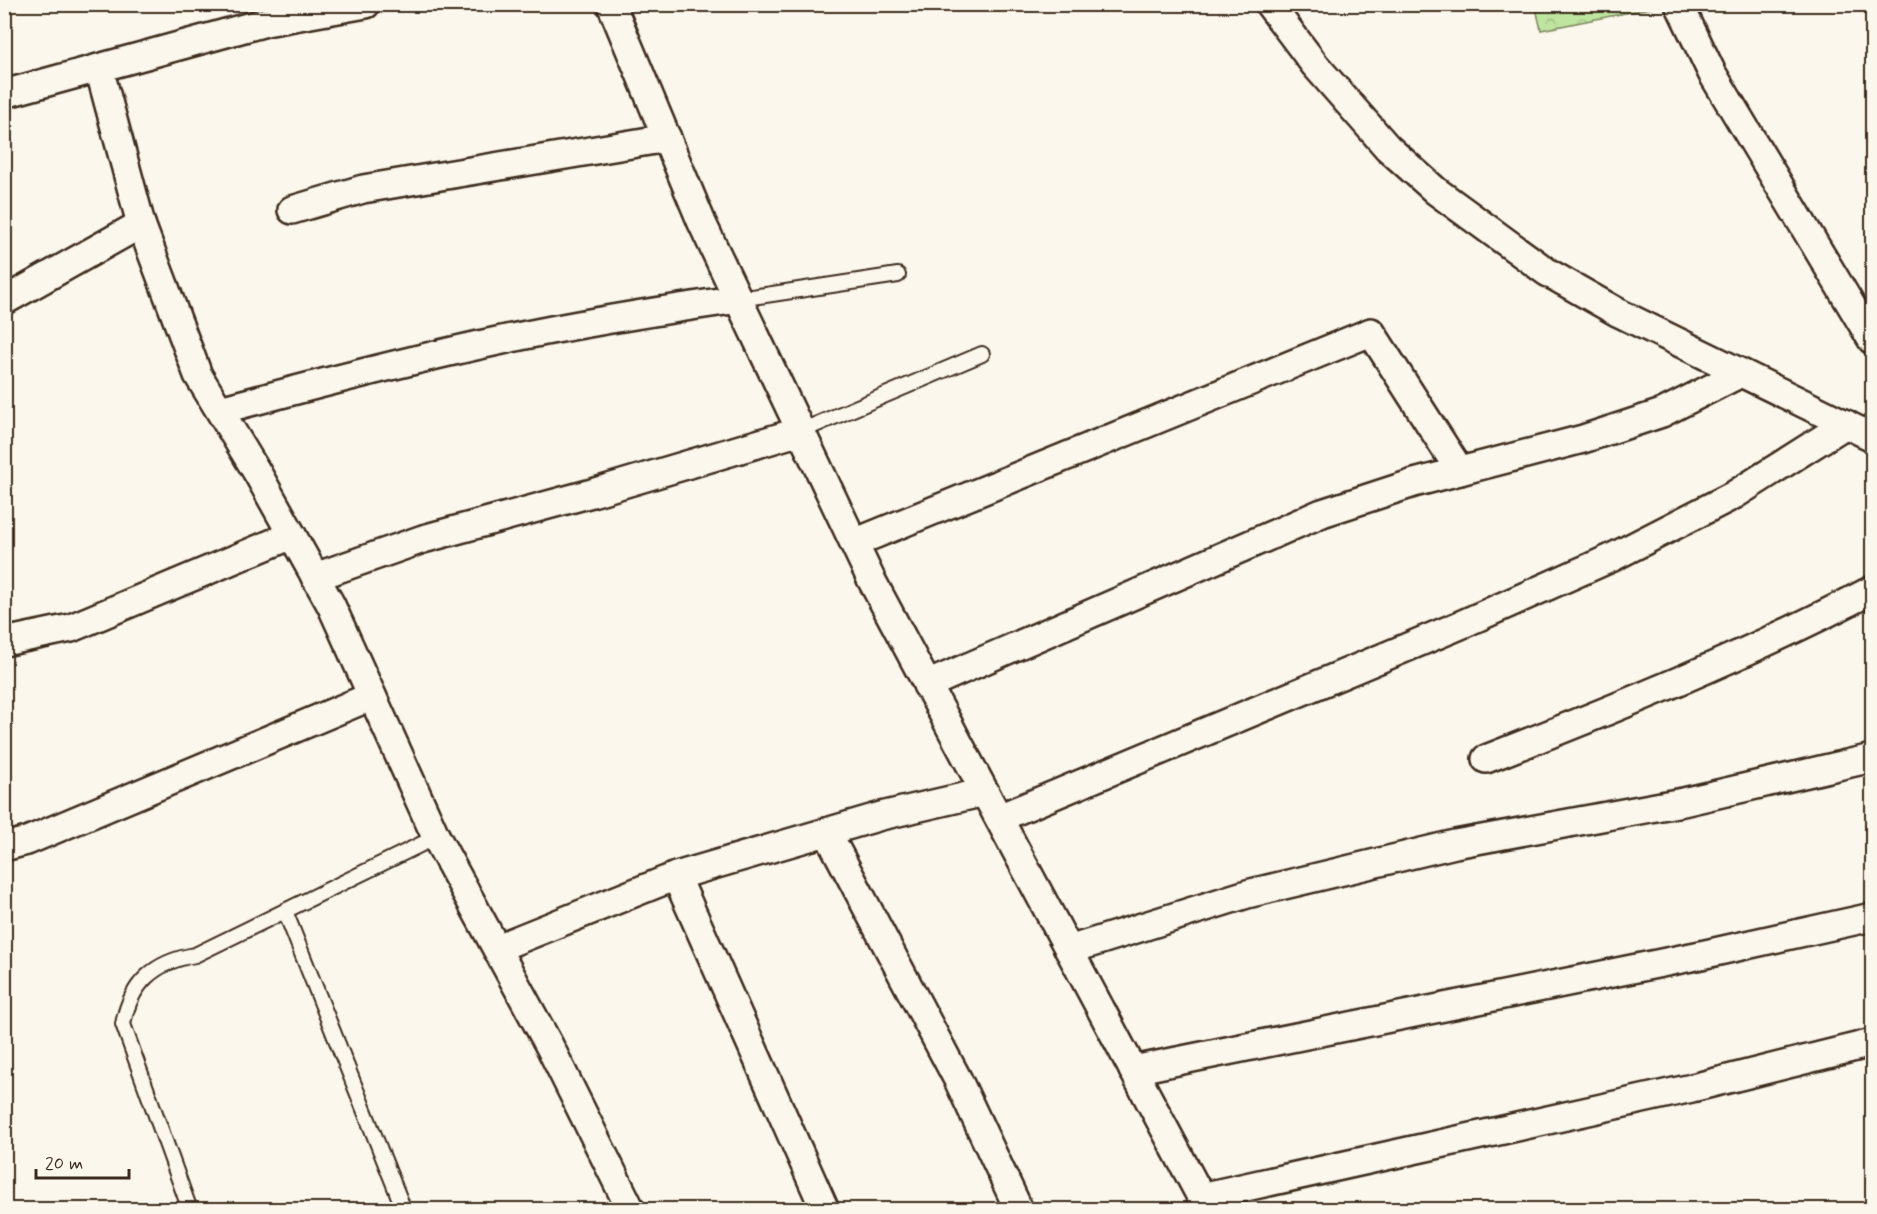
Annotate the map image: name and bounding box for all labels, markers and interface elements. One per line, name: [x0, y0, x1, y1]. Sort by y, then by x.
scale bar: [36, 1142, 129, 1180]
text: 20 m: [45, 1152, 83, 1176]

